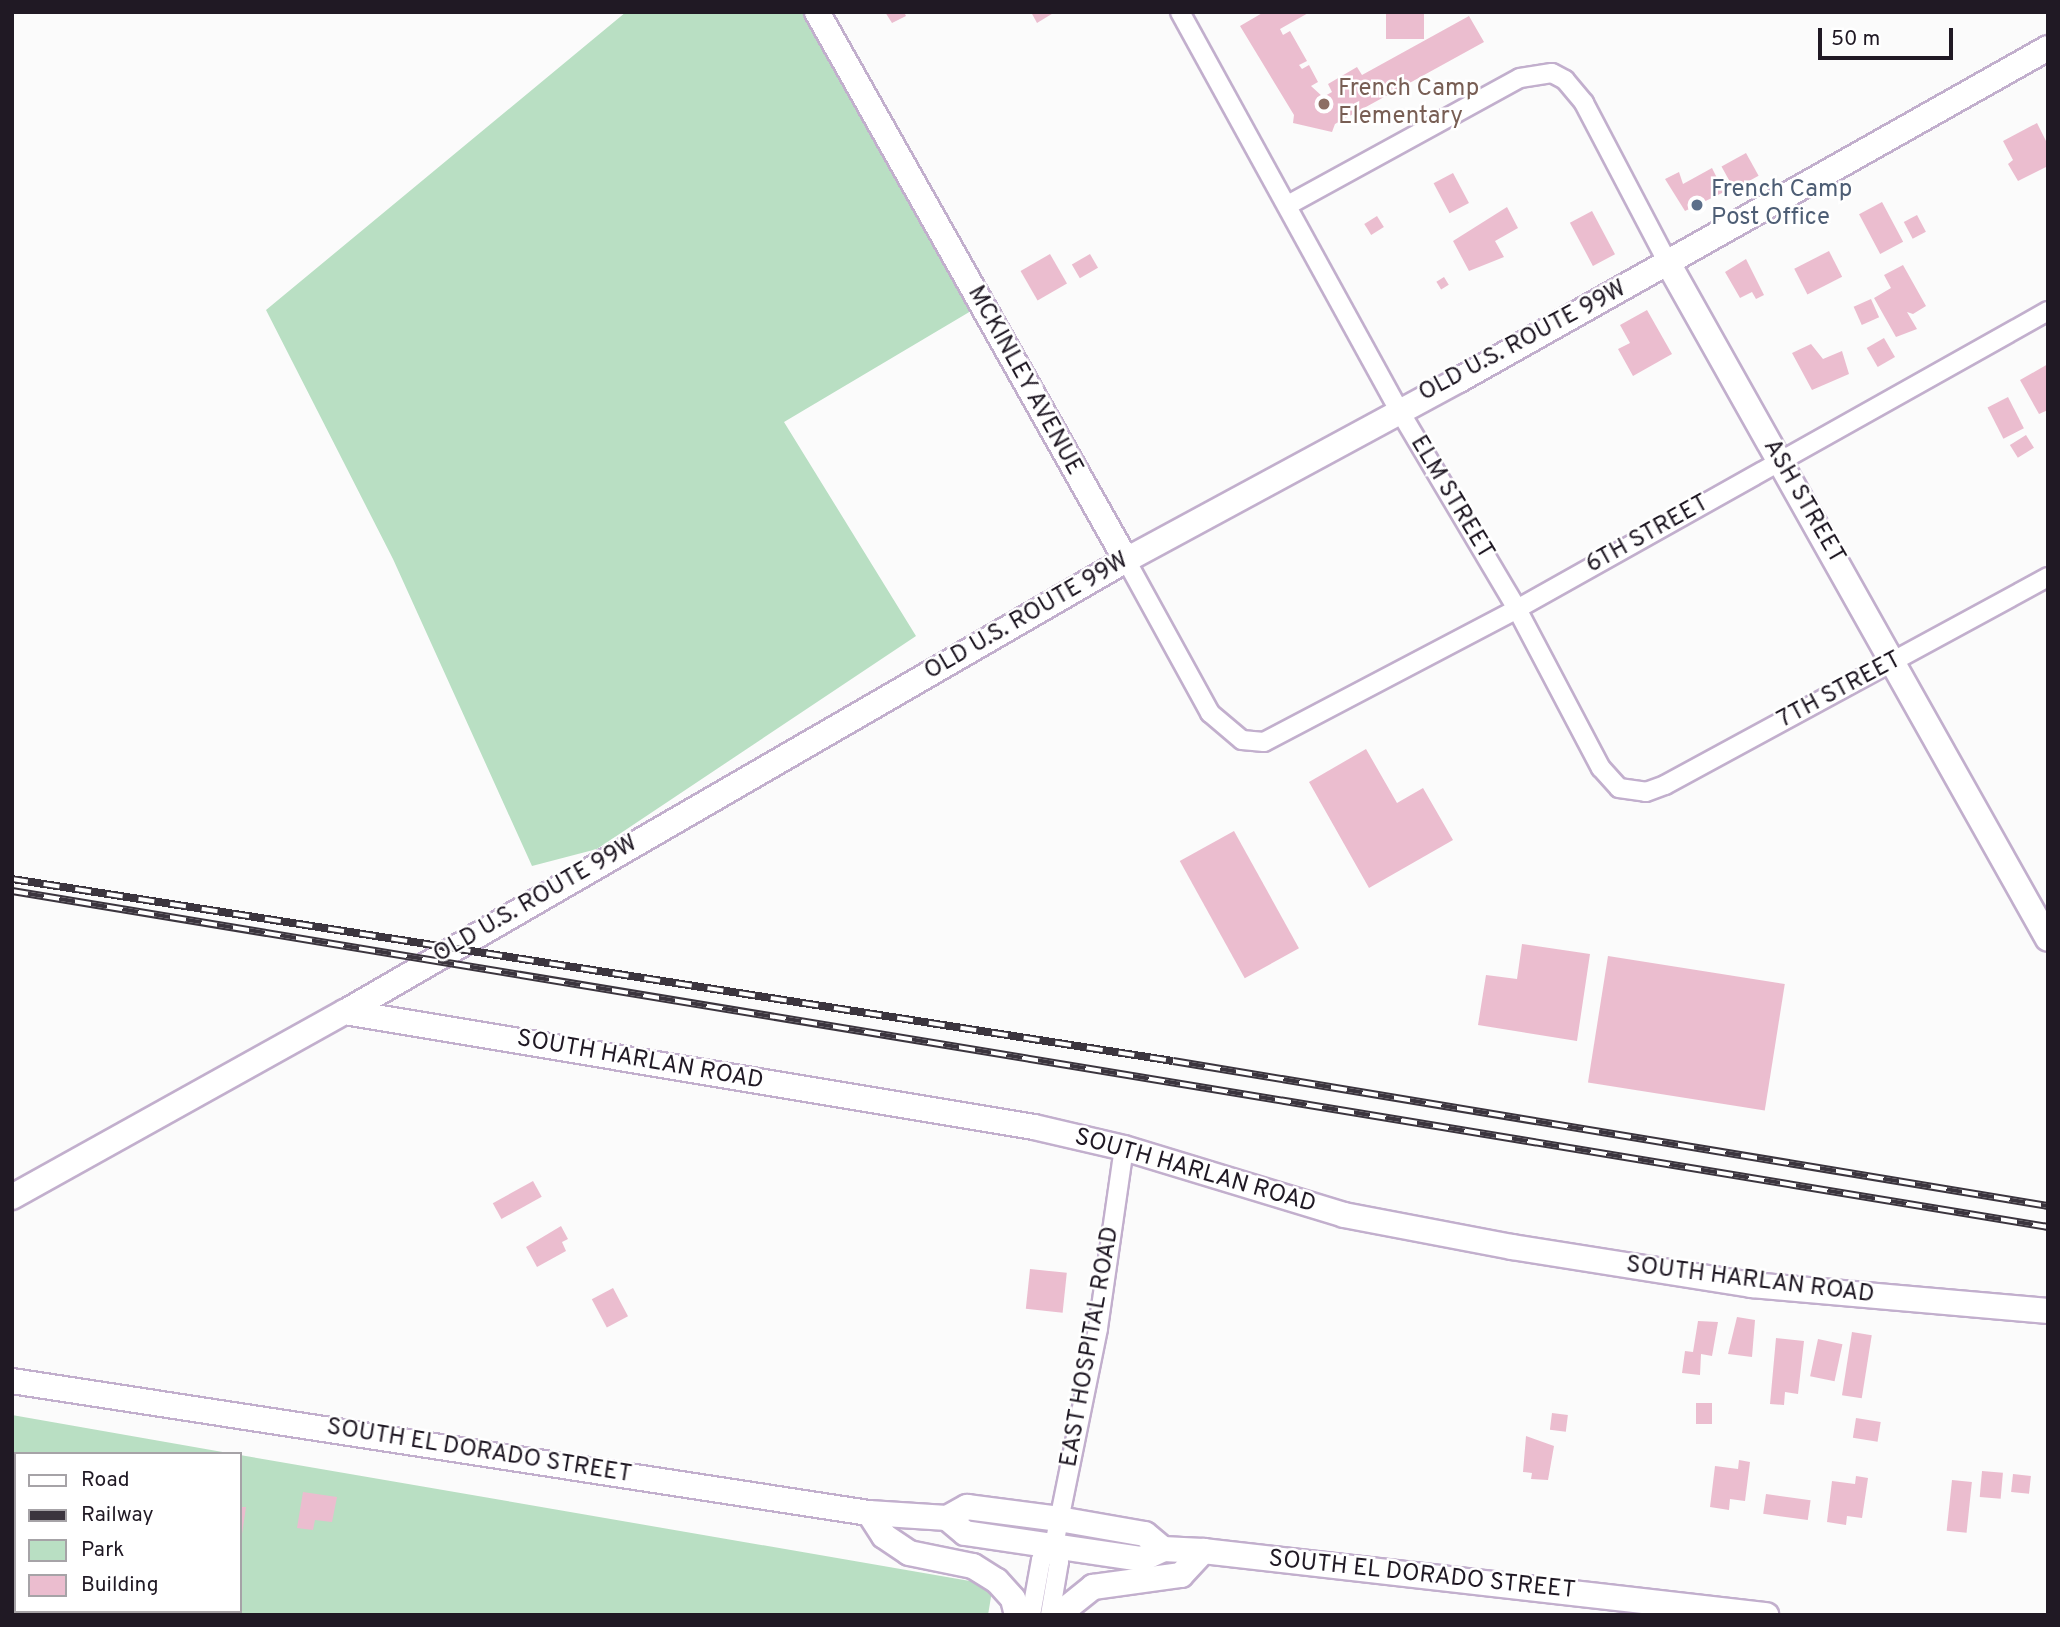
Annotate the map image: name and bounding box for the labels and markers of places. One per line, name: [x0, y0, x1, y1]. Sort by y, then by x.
place label: French Camp Elementary: [1338, 76, 1479, 132]
marker: French Camp Elementary: [1316, 96, 1332, 112]
place label: French Camp Post Office: [1711, 177, 1852, 233]
marker: French Camp Post Office: [1689, 197, 1705, 213]

